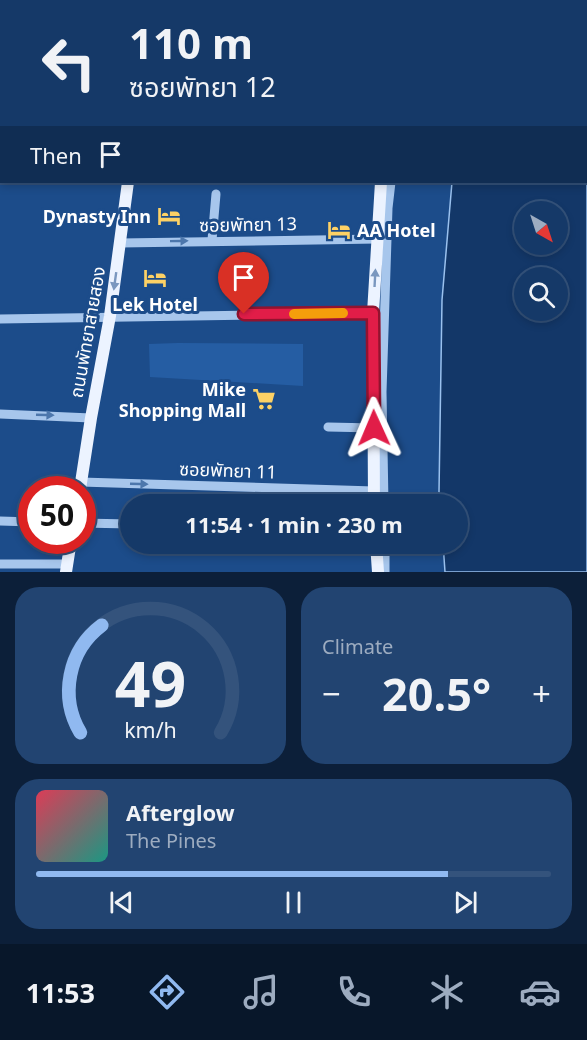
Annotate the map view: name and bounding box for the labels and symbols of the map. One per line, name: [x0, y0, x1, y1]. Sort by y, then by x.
north arrow: [514, 201, 568, 255]
hotel icon: Dynasty Inn: [156, 203, 182, 229]
place label: Dynasty Inn: [43, 204, 151, 228]
street label: ซอยพัทยา 13: [199, 211, 297, 237]
hotel icon: AA Hotel: [326, 217, 352, 243]
place label: AA Hotel: [357, 218, 436, 242]
one-way arrow: [169, 237, 188, 246]
pin: [218, 252, 269, 314]
street label: ถนนพัทยาสายสอง: [64, 264, 110, 400]
hotel icon: Lek Hotel: [142, 265, 168, 291]
one-way arrow: [371, 268, 380, 287]
one-way arrow: [110, 272, 119, 291]
place label: Lek Hotel: [112, 292, 198, 316]
place label: Mike Shopping Mall: [119, 377, 246, 422]
supermarket icon: Mike Shopping Mall: [251, 386, 277, 412]
position arrow: [342, 396, 406, 460]
one-way arrow: [36, 411, 55, 420]
street label: ซอยพัทยา 11: [179, 456, 277, 484]
speed limit sign: 50: [18, 476, 96, 554]
one-way arrow: [130, 479, 149, 488]

